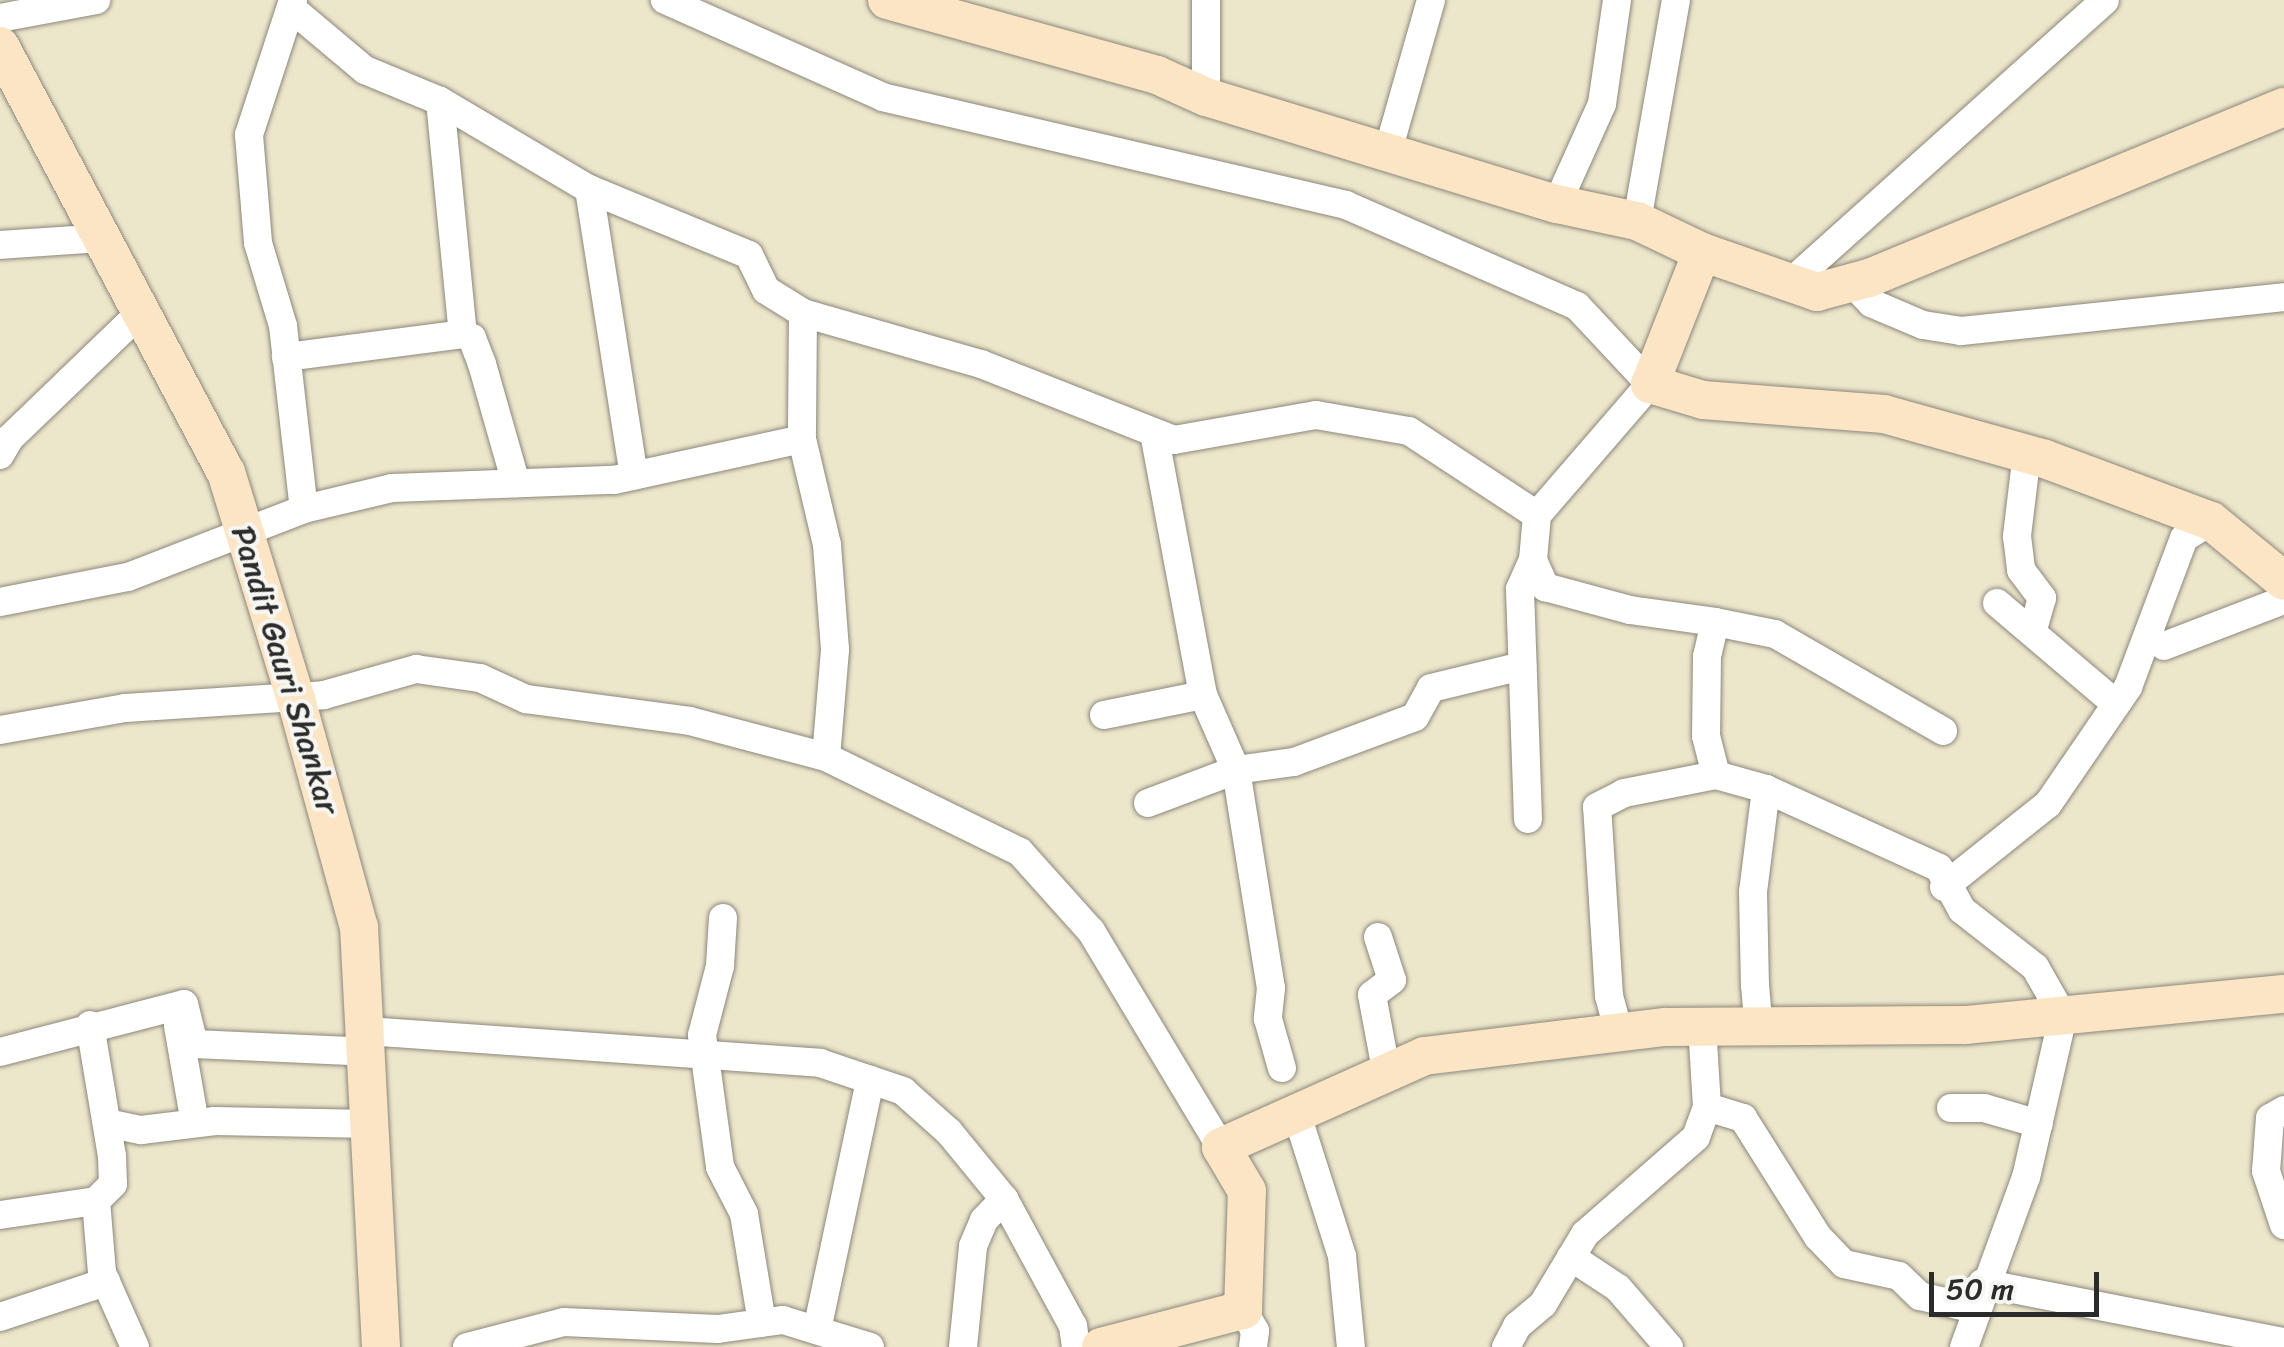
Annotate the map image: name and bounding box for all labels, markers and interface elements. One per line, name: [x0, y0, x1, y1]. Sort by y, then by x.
street label: Pandit Gauri Shankar: [223, 521, 347, 819]
scale bar: [1934, 1252, 2104, 1314]
text: 50 m: [1946, 1262, 2014, 1316]

